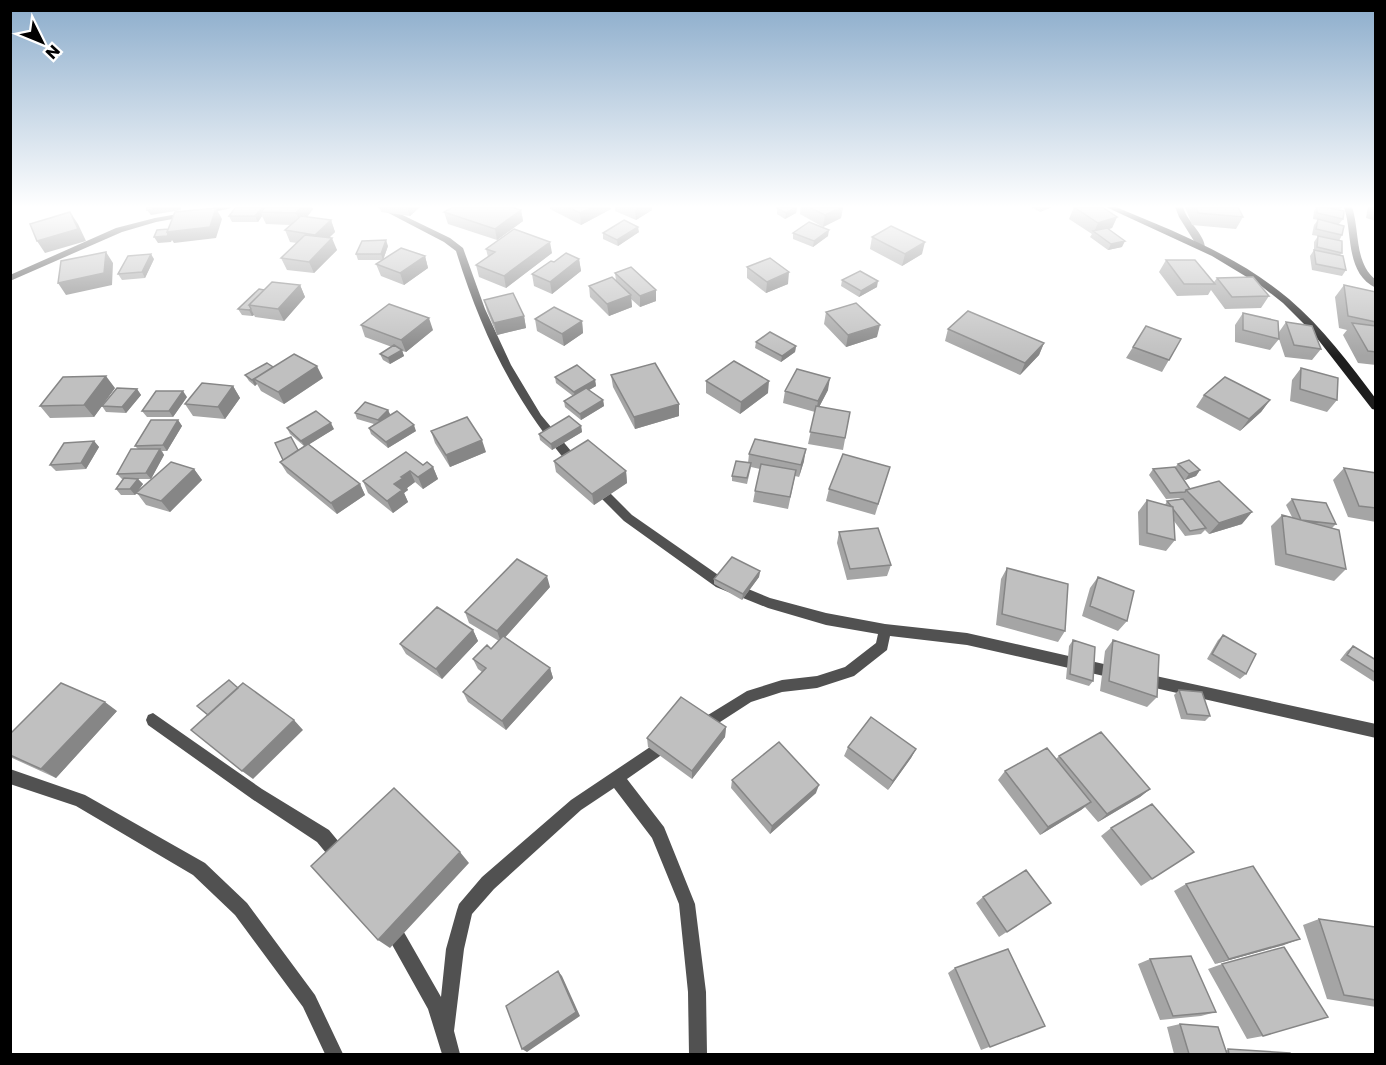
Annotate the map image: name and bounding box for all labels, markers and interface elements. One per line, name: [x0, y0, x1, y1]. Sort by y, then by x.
north arrow: [12, 12, 72, 72]
text: N: [40, 40, 65, 64]

